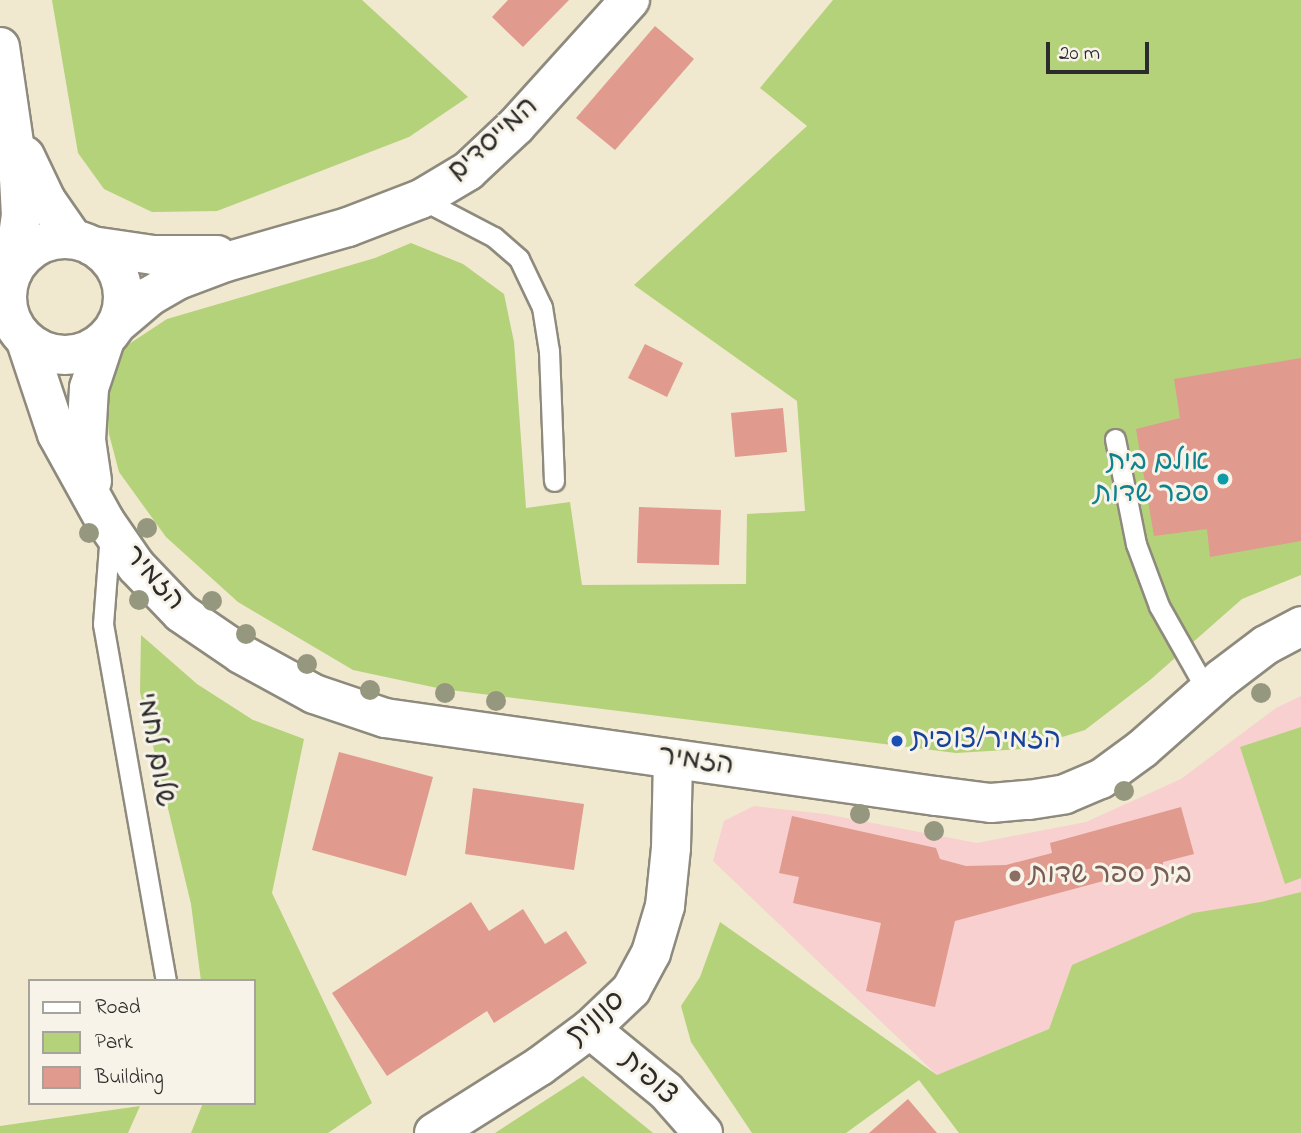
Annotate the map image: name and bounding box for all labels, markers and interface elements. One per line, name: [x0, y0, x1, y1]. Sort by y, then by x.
scale bar: [1049, 28, 1152, 72]
text: 20 m: [1059, 39, 1100, 69]
street label: המייסדים: [442, 91, 546, 189]
place label: אולם בית ספר שדות: [1093, 446, 1209, 512]
marker: אולם בית ספר שדות: [1215, 471, 1231, 487]
street label: הזמיר: [115, 540, 191, 618]
street label: שלום לחמי: [127, 690, 181, 810]
place label: הזמיר/צופית: [911, 724, 1061, 758]
marker: הזמיר/צופית: [889, 733, 905, 749]
street label: הזמיר: [656, 740, 736, 784]
place label: בית ספר שדות: [1029, 859, 1192, 893]
marker: בית ספר שדות: [1007, 868, 1023, 884]
legend: [28, 979, 256, 1105]
street label: סנונית: [561, 985, 633, 1053]
text: Road: [95, 993, 141, 1023]
text: Park: [95, 1028, 133, 1058]
street label: צופית: [612, 1045, 684, 1113]
text: Building: [95, 1063, 164, 1093]

